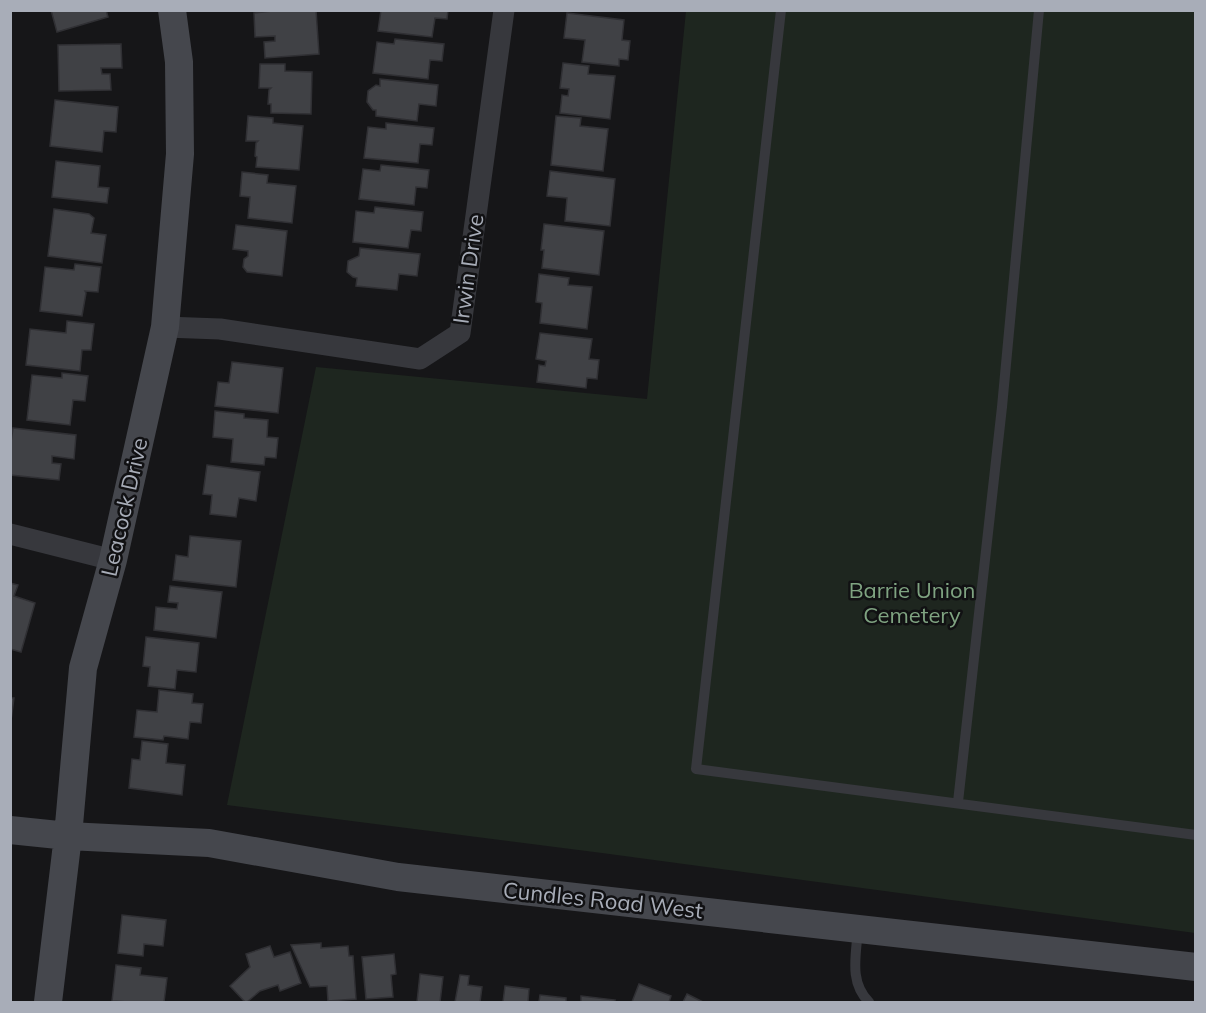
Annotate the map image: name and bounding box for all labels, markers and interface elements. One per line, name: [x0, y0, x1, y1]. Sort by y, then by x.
street label: Irwin Drive: [446, 212, 490, 326]
street label: Leacock Drive: [94, 435, 154, 579]
park label: Barrie Union Cemetery: [849, 576, 975, 629]
street label: Cundles Road West: [502, 876, 705, 924]

